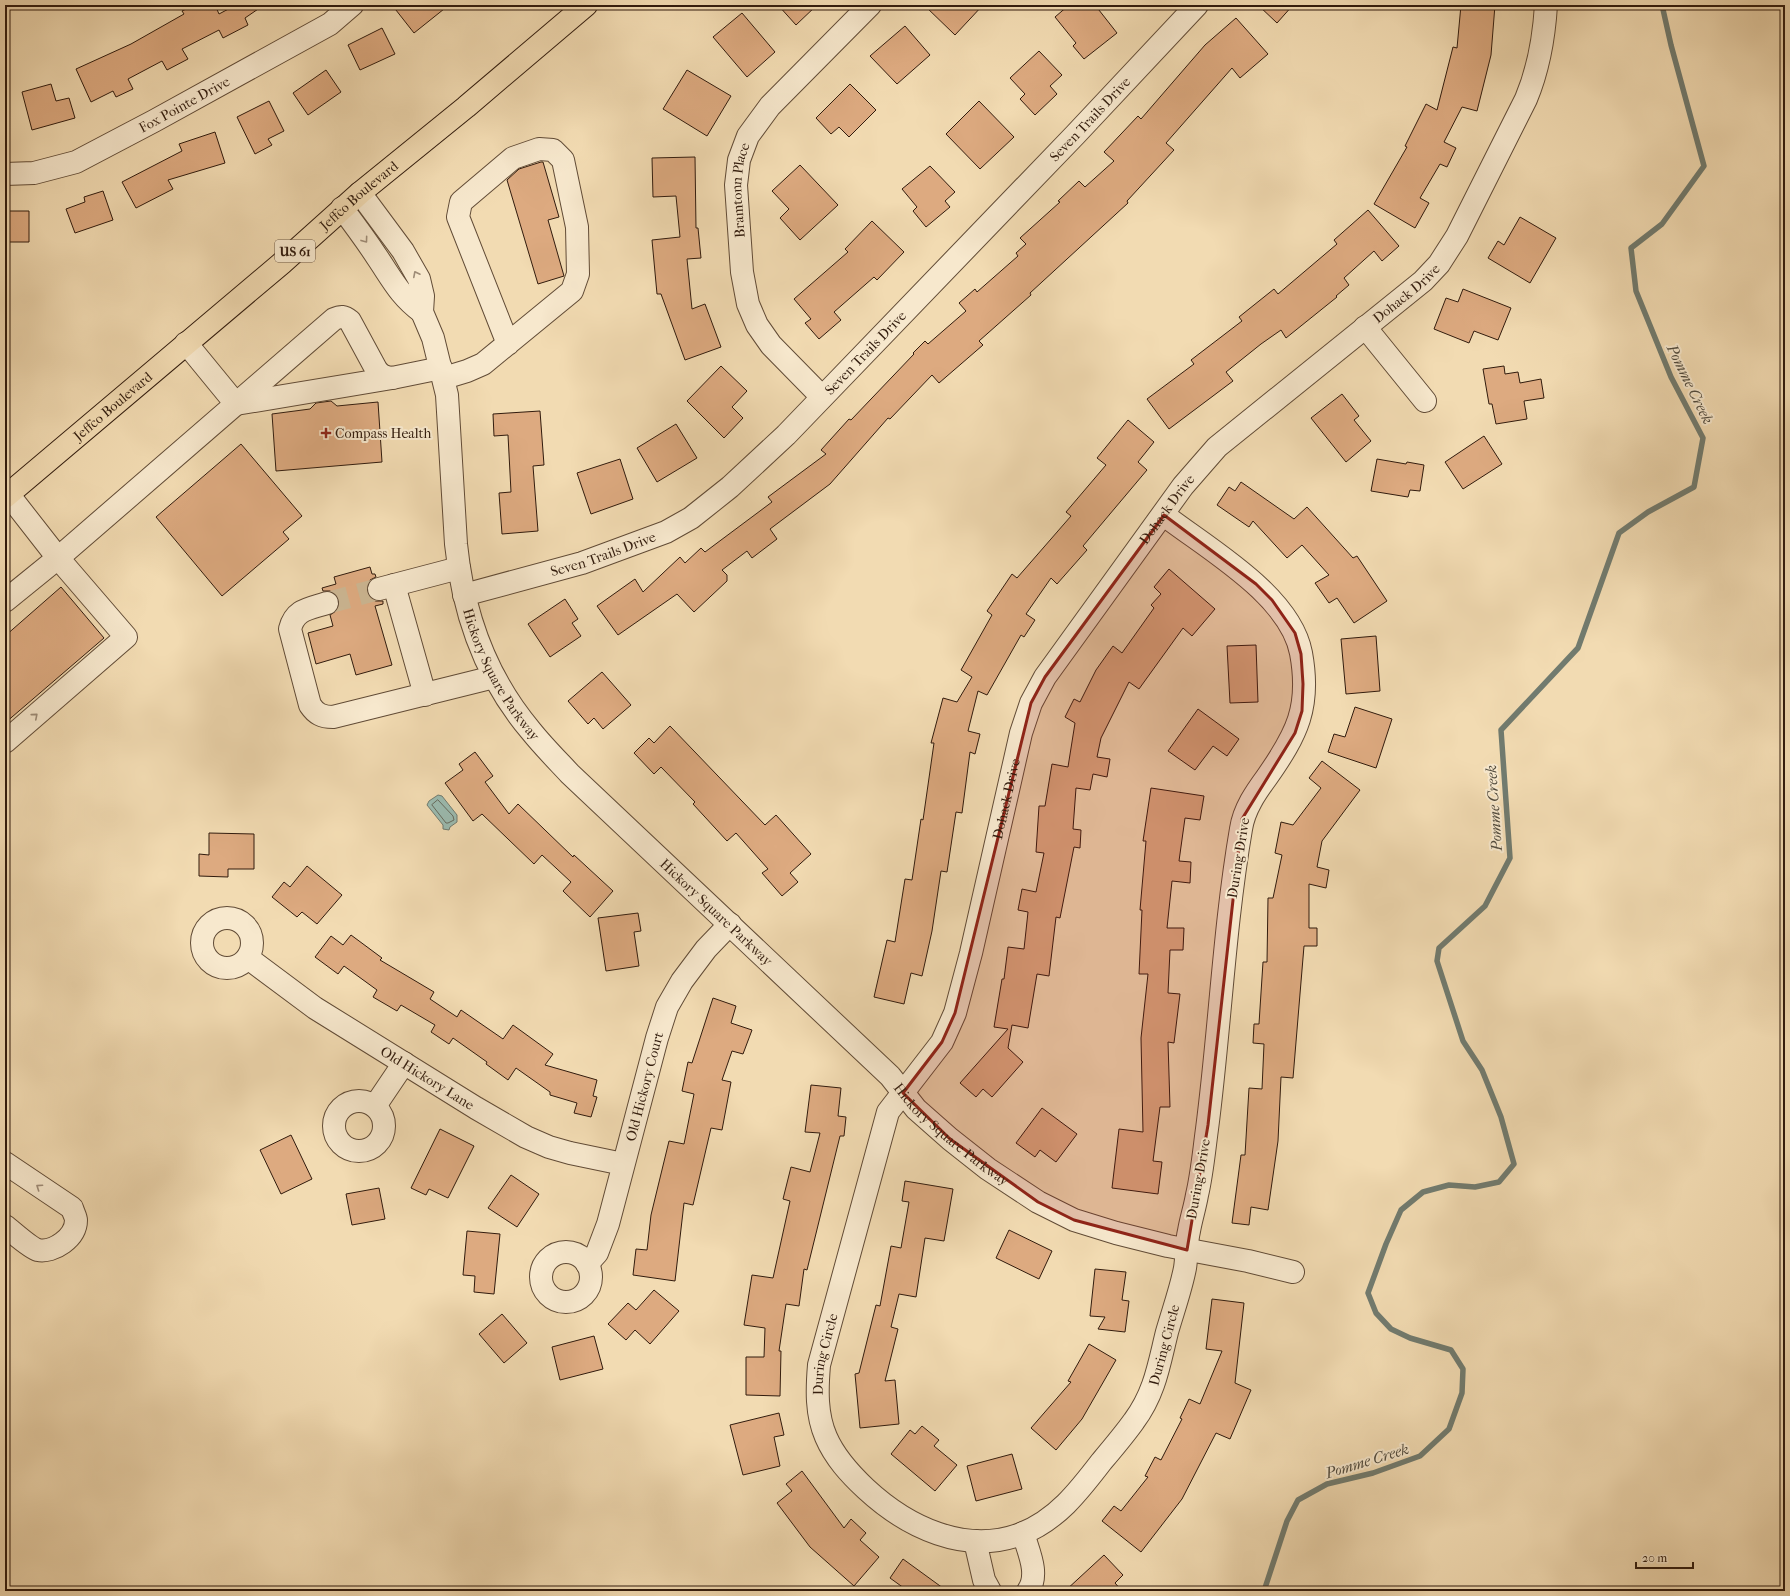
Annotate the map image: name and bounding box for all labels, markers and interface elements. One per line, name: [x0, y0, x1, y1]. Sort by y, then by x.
street label: Fox Pointe Drive: [136, 73, 233, 136]
street label: Seven Trails Drive: [1046, 73, 1134, 165]
street label: Bramtonn Place: [728, 140, 754, 238]
street label: Jeffco Boulevard: [316, 157, 402, 235]
one-way arrow: [360, 235, 367, 242]
road number: US 61: [275, 240, 315, 262]
street label: Dohack Drive: [1370, 260, 1444, 327]
one-way arrow: [413, 271, 421, 278]
street label: Seven Trails Drive: [821, 307, 910, 399]
water label: Pomme Creek: [1663, 340, 1717, 427]
street label: Jeffco Boulevard: [69, 368, 156, 445]
place label: Compass Health: [335, 425, 432, 442]
marker: Compass Health: [320, 427, 332, 439]
street label: Dohack Drive: [1136, 471, 1198, 548]
street label: Seven Trails Drive: [549, 529, 658, 580]
street label: Hickory Square Parkway: [459, 606, 543, 744]
one-way arrow: [30, 714, 37, 721]
street label: Dohack Drive: [989, 757, 1024, 841]
water label: Pomme Creek: [1482, 764, 1506, 853]
street label: During Drive: [1224, 816, 1253, 900]
street label: Hickory Square Parkway: [656, 855, 776, 970]
street label: Old Hickory Court: [622, 1030, 667, 1143]
street label: Old Hickory Lane: [377, 1043, 477, 1114]
street label: Hickory Square Parkway: [890, 1080, 1013, 1190]
street label: During Drive: [1183, 1137, 1214, 1221]
one-way arrow: [37, 1185, 44, 1192]
street label: During Circle: [1145, 1303, 1184, 1388]
street label: During Circle: [810, 1311, 842, 1395]
water label: Pomme Creek: [1322, 1440, 1411, 1483]
scale bar: [1636, 1544, 1693, 1570]
text: 20 m: [1642, 1551, 1667, 1565]

